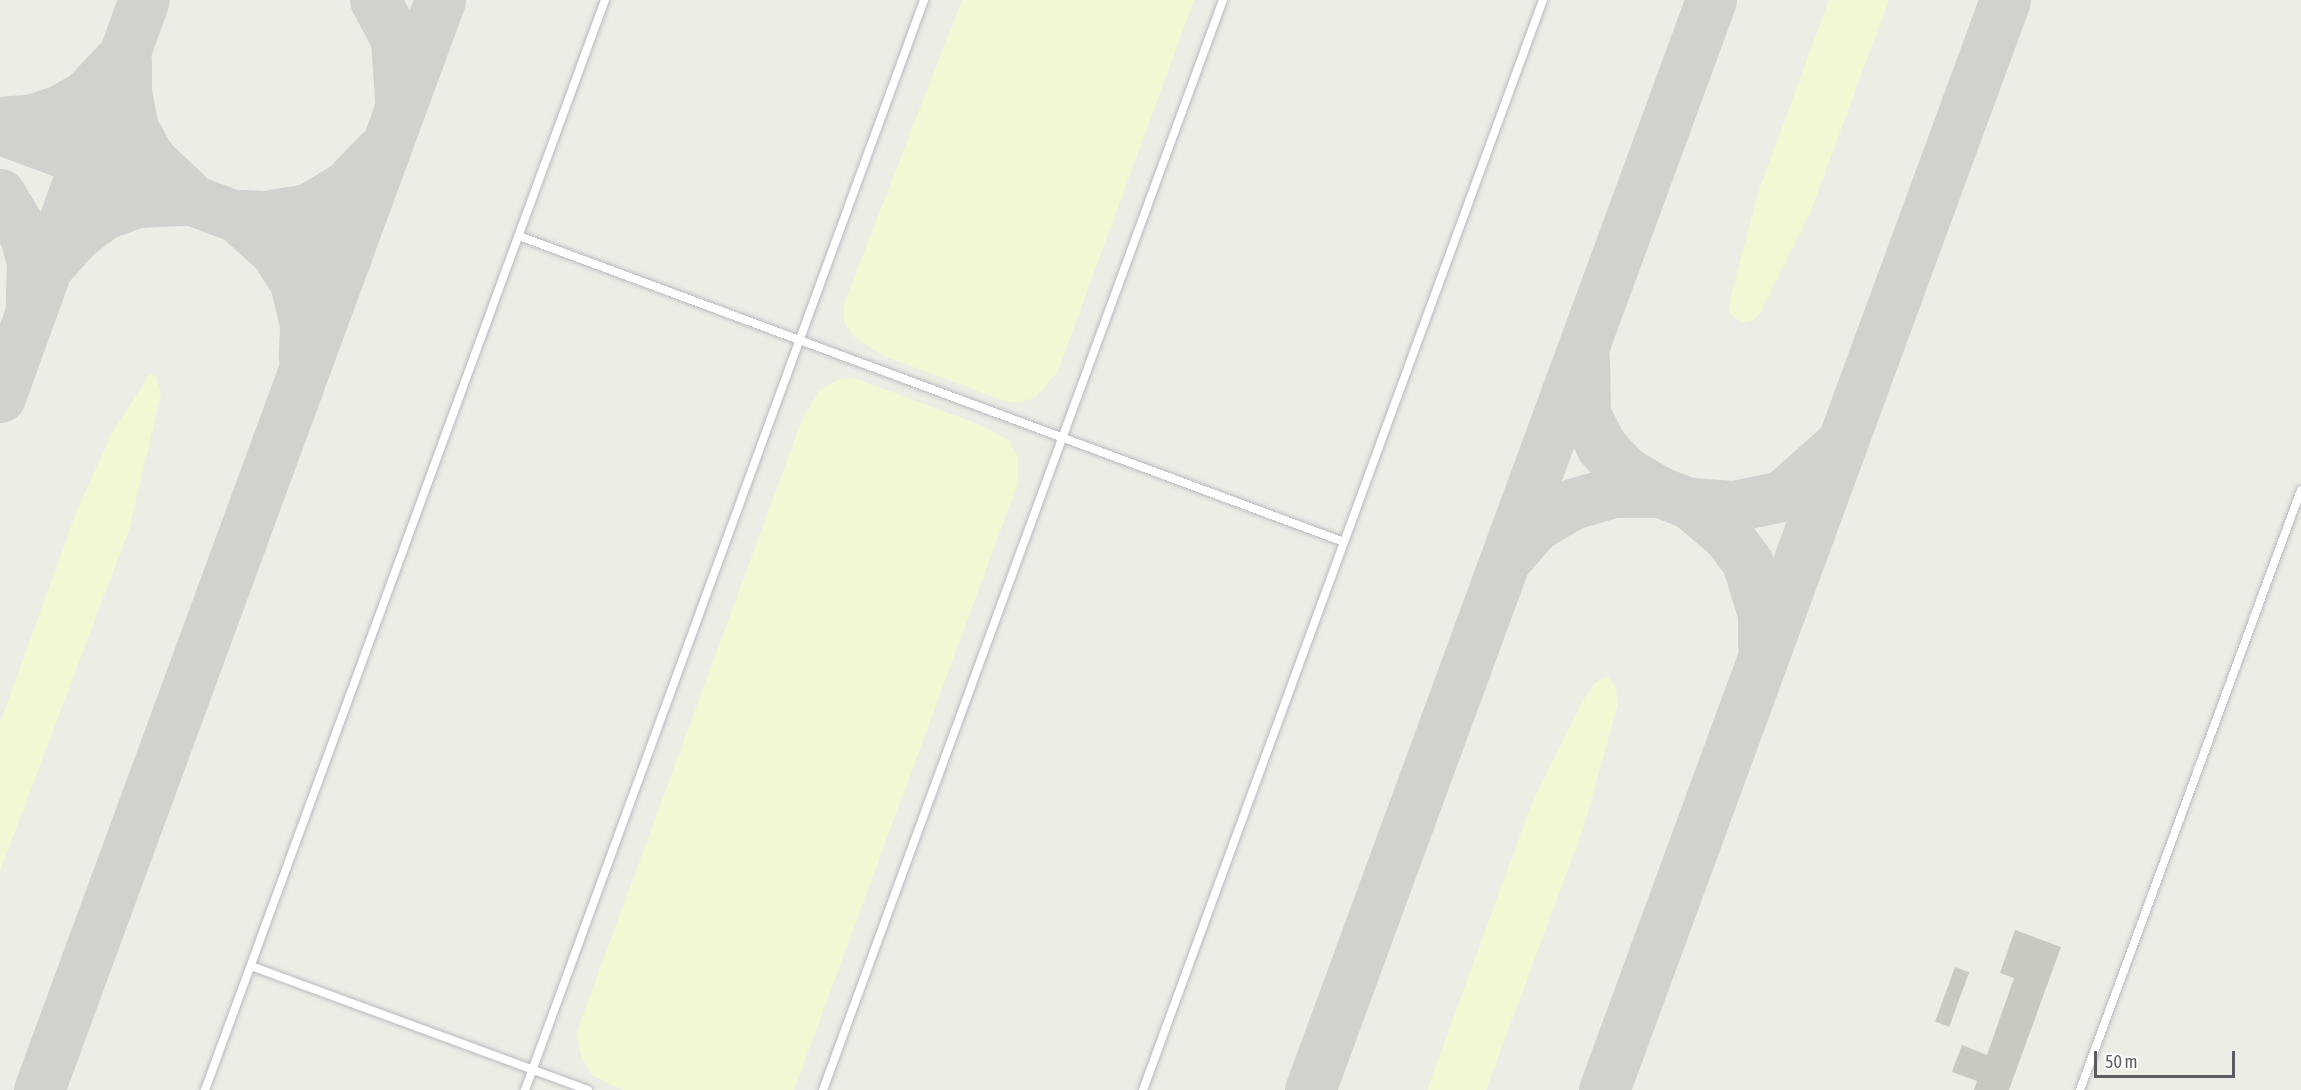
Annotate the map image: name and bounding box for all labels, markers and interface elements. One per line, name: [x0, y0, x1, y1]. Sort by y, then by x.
scale bar: [2097, 1039, 2238, 1077]
text: 50 m: [2105, 1051, 2137, 1072]

